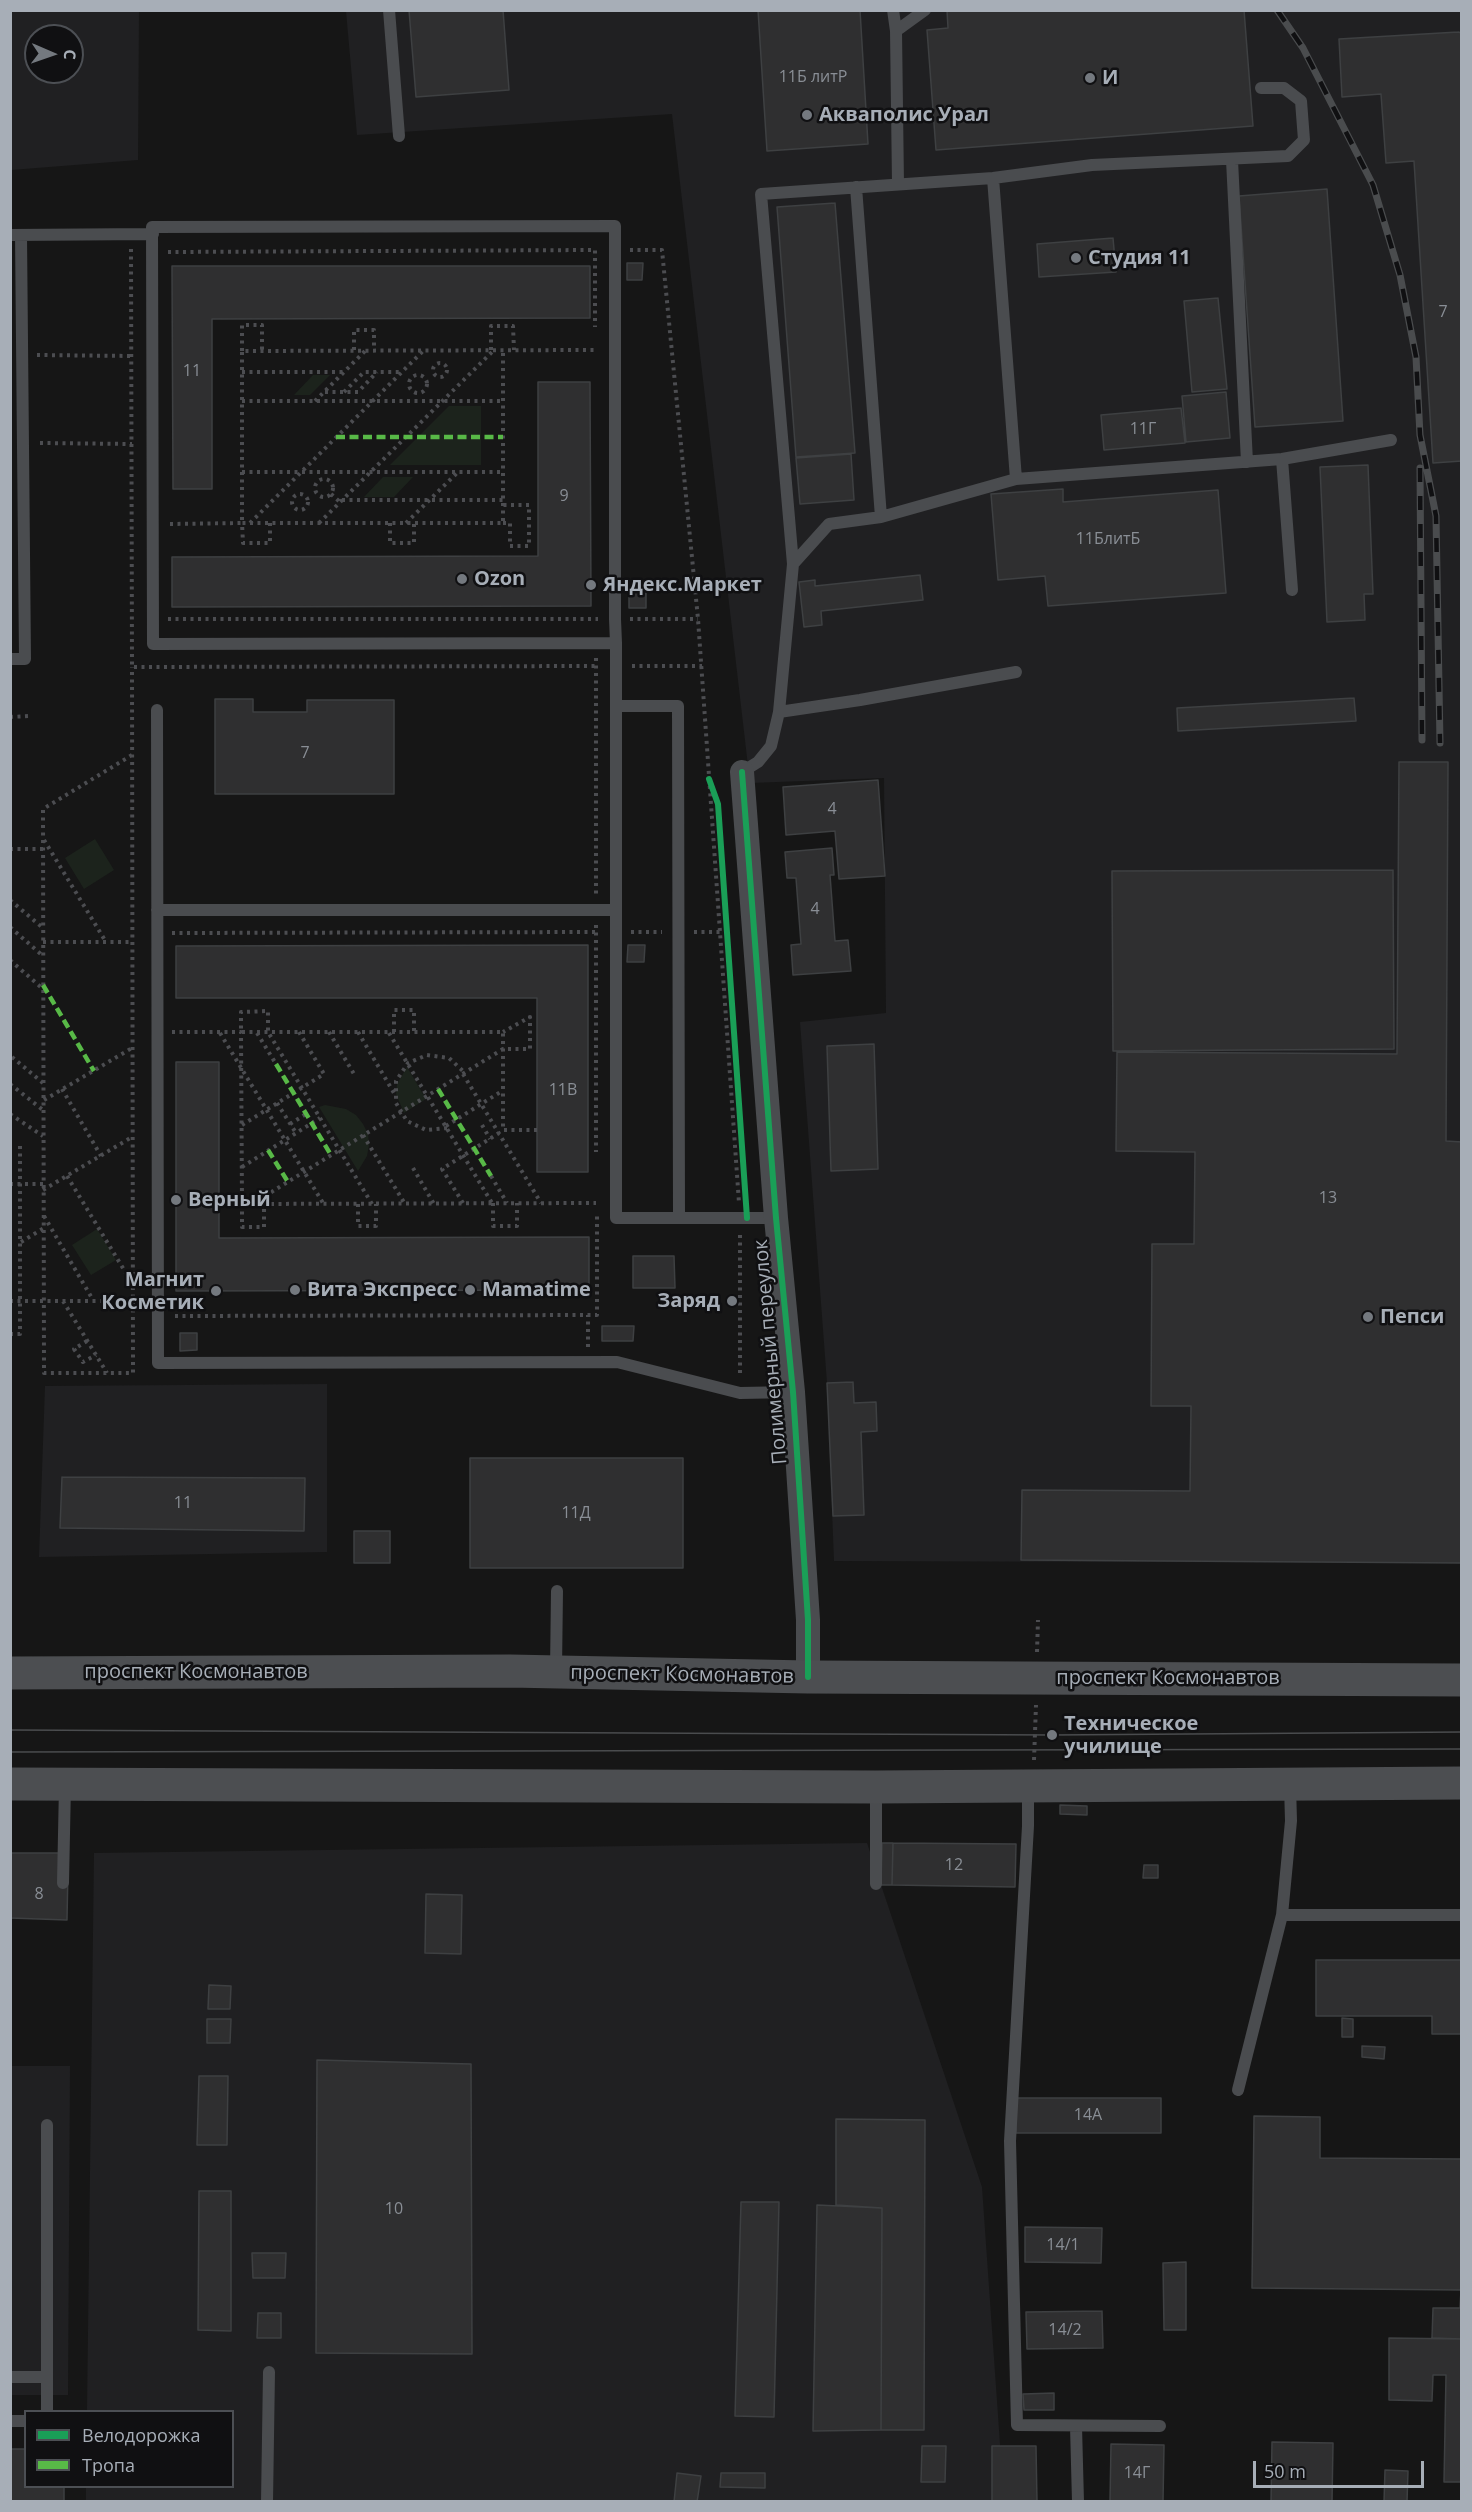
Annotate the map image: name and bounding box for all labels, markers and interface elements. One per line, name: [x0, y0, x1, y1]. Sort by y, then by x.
north arrow: [24, 24, 84, 84]
text: С: [59, 49, 81, 60]
place label: И: [1102, 66, 1118, 90]
house number: 11Б литР: [779, 67, 847, 87]
marker: И: [1083, 71, 1097, 85]
place label: Акваполис Урал: [819, 103, 989, 127]
marker: Акваполис Урал: [800, 108, 814, 122]
place label: Студия 11: [1088, 246, 1191, 270]
marker: Студия 11: [1069, 251, 1083, 265]
house number: 7: [1438, 302, 1448, 322]
house number: 11: [183, 361, 201, 381]
house number: 11Г: [1130, 419, 1156, 439]
house number: 9: [559, 486, 569, 506]
house number: 11БлитБ: [1076, 529, 1140, 549]
place label: Ozon: [474, 567, 525, 591]
marker: Ozon: [455, 572, 469, 586]
place label: Яндекс.Маркет: [603, 573, 762, 597]
marker: Яндекс.Маркет: [584, 578, 598, 592]
house number: 7: [300, 743, 310, 763]
house number: 4: [827, 799, 837, 819]
house number: 4: [810, 899, 820, 919]
house number: 11В: [549, 1080, 577, 1100]
place label: Верный: [188, 1188, 271, 1212]
house number: 13: [1319, 1188, 1337, 1208]
marker: Верный: [169, 1193, 183, 1207]
street label: Полимерный переулок: [749, 1239, 793, 1465]
place label: Магнит Косметик: [101, 1268, 204, 1315]
place label: Вита Экспресс: [307, 1278, 457, 1302]
place label: Mamatime: [482, 1278, 591, 1302]
marker: Вита Экспресс: [288, 1283, 302, 1297]
marker: Mamatime: [463, 1283, 477, 1297]
marker: Магнит Косметик: [209, 1284, 223, 1298]
place label: Заряд: [657, 1289, 720, 1313]
marker: Заряд: [725, 1294, 739, 1308]
place label: Пепси: [1380, 1305, 1444, 1329]
marker: Пепси: [1361, 1310, 1375, 1324]
house number: 11: [174, 1493, 192, 1513]
house number: 11Д: [561, 1503, 591, 1523]
street label: проспект Космонавтов: [84, 1660, 308, 1684]
street label: проспект Космонавтов: [570, 1661, 794, 1689]
street label: проспект Космонавтов: [1056, 1666, 1280, 1690]
place label: Техническое училище: [1064, 1712, 1198, 1759]
marker: Техническое училище: [1045, 1728, 1059, 1742]
house number: 12: [945, 1855, 963, 1875]
house number: 8: [34, 1884, 44, 1904]
house number: 14А: [1074, 2105, 1102, 2125]
house number: 10: [385, 2199, 403, 2219]
house number: 14/1: [1046, 2235, 1080, 2255]
house number: 14/2: [1048, 2320, 1082, 2340]
legend: [24, 2410, 234, 2488]
text: Велодорожка: [82, 2423, 200, 2447]
scale bar: [1256, 2449, 1427, 2487]
text: Тропа: [82, 2453, 135, 2477]
text: 50 m: [1264, 2459, 1306, 2483]
house number: 14Г: [1124, 2463, 1150, 2483]

